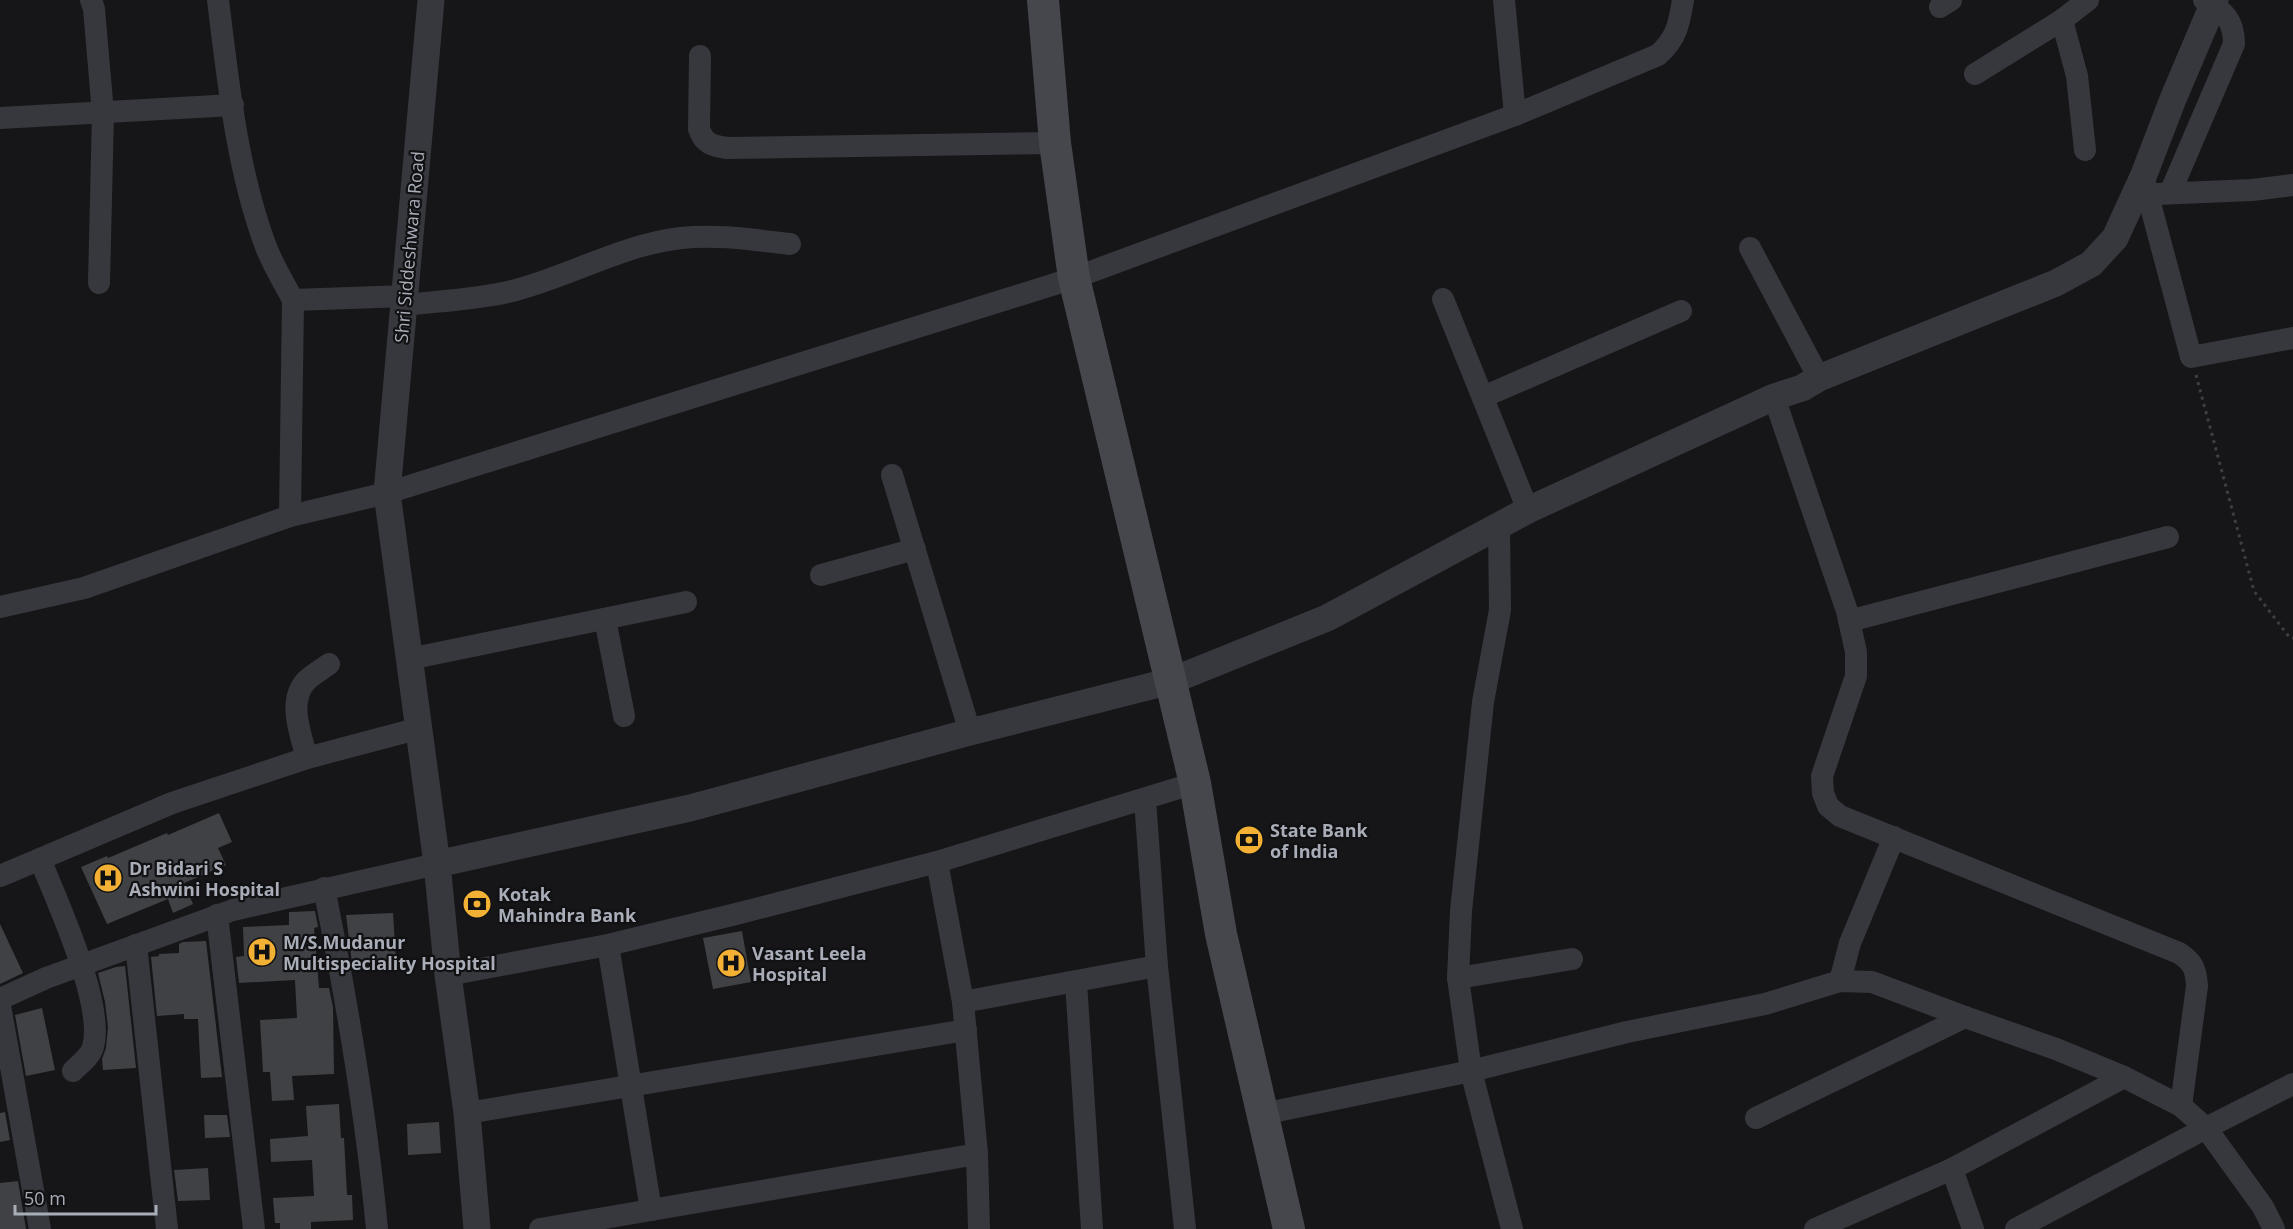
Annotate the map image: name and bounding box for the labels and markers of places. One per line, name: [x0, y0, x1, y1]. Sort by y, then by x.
place label: State Bank of India: [1270, 818, 1369, 863]
bank icon: State Bank of India: [1233, 824, 1265, 856]
place label: Dr Bidari S Ashwini Hospital: [129, 856, 280, 901]
hospital icon: Dr Bidari S Ashwini Hospital: [92, 862, 124, 894]
place label: Kotak Mahindra Bank: [498, 882, 637, 927]
bank icon: Kotak Mahindra Bank: [461, 888, 493, 920]
place label: M/S.Mudanur Multispeciality Hospital: [283, 930, 496, 975]
hospital icon: M/S.Mudanur Multispeciality Hospital: [246, 936, 278, 968]
place label: Vasant Leela Hospital: [752, 941, 867, 986]
hospital icon: Vasant Leela Hospital: [715, 947, 747, 979]

